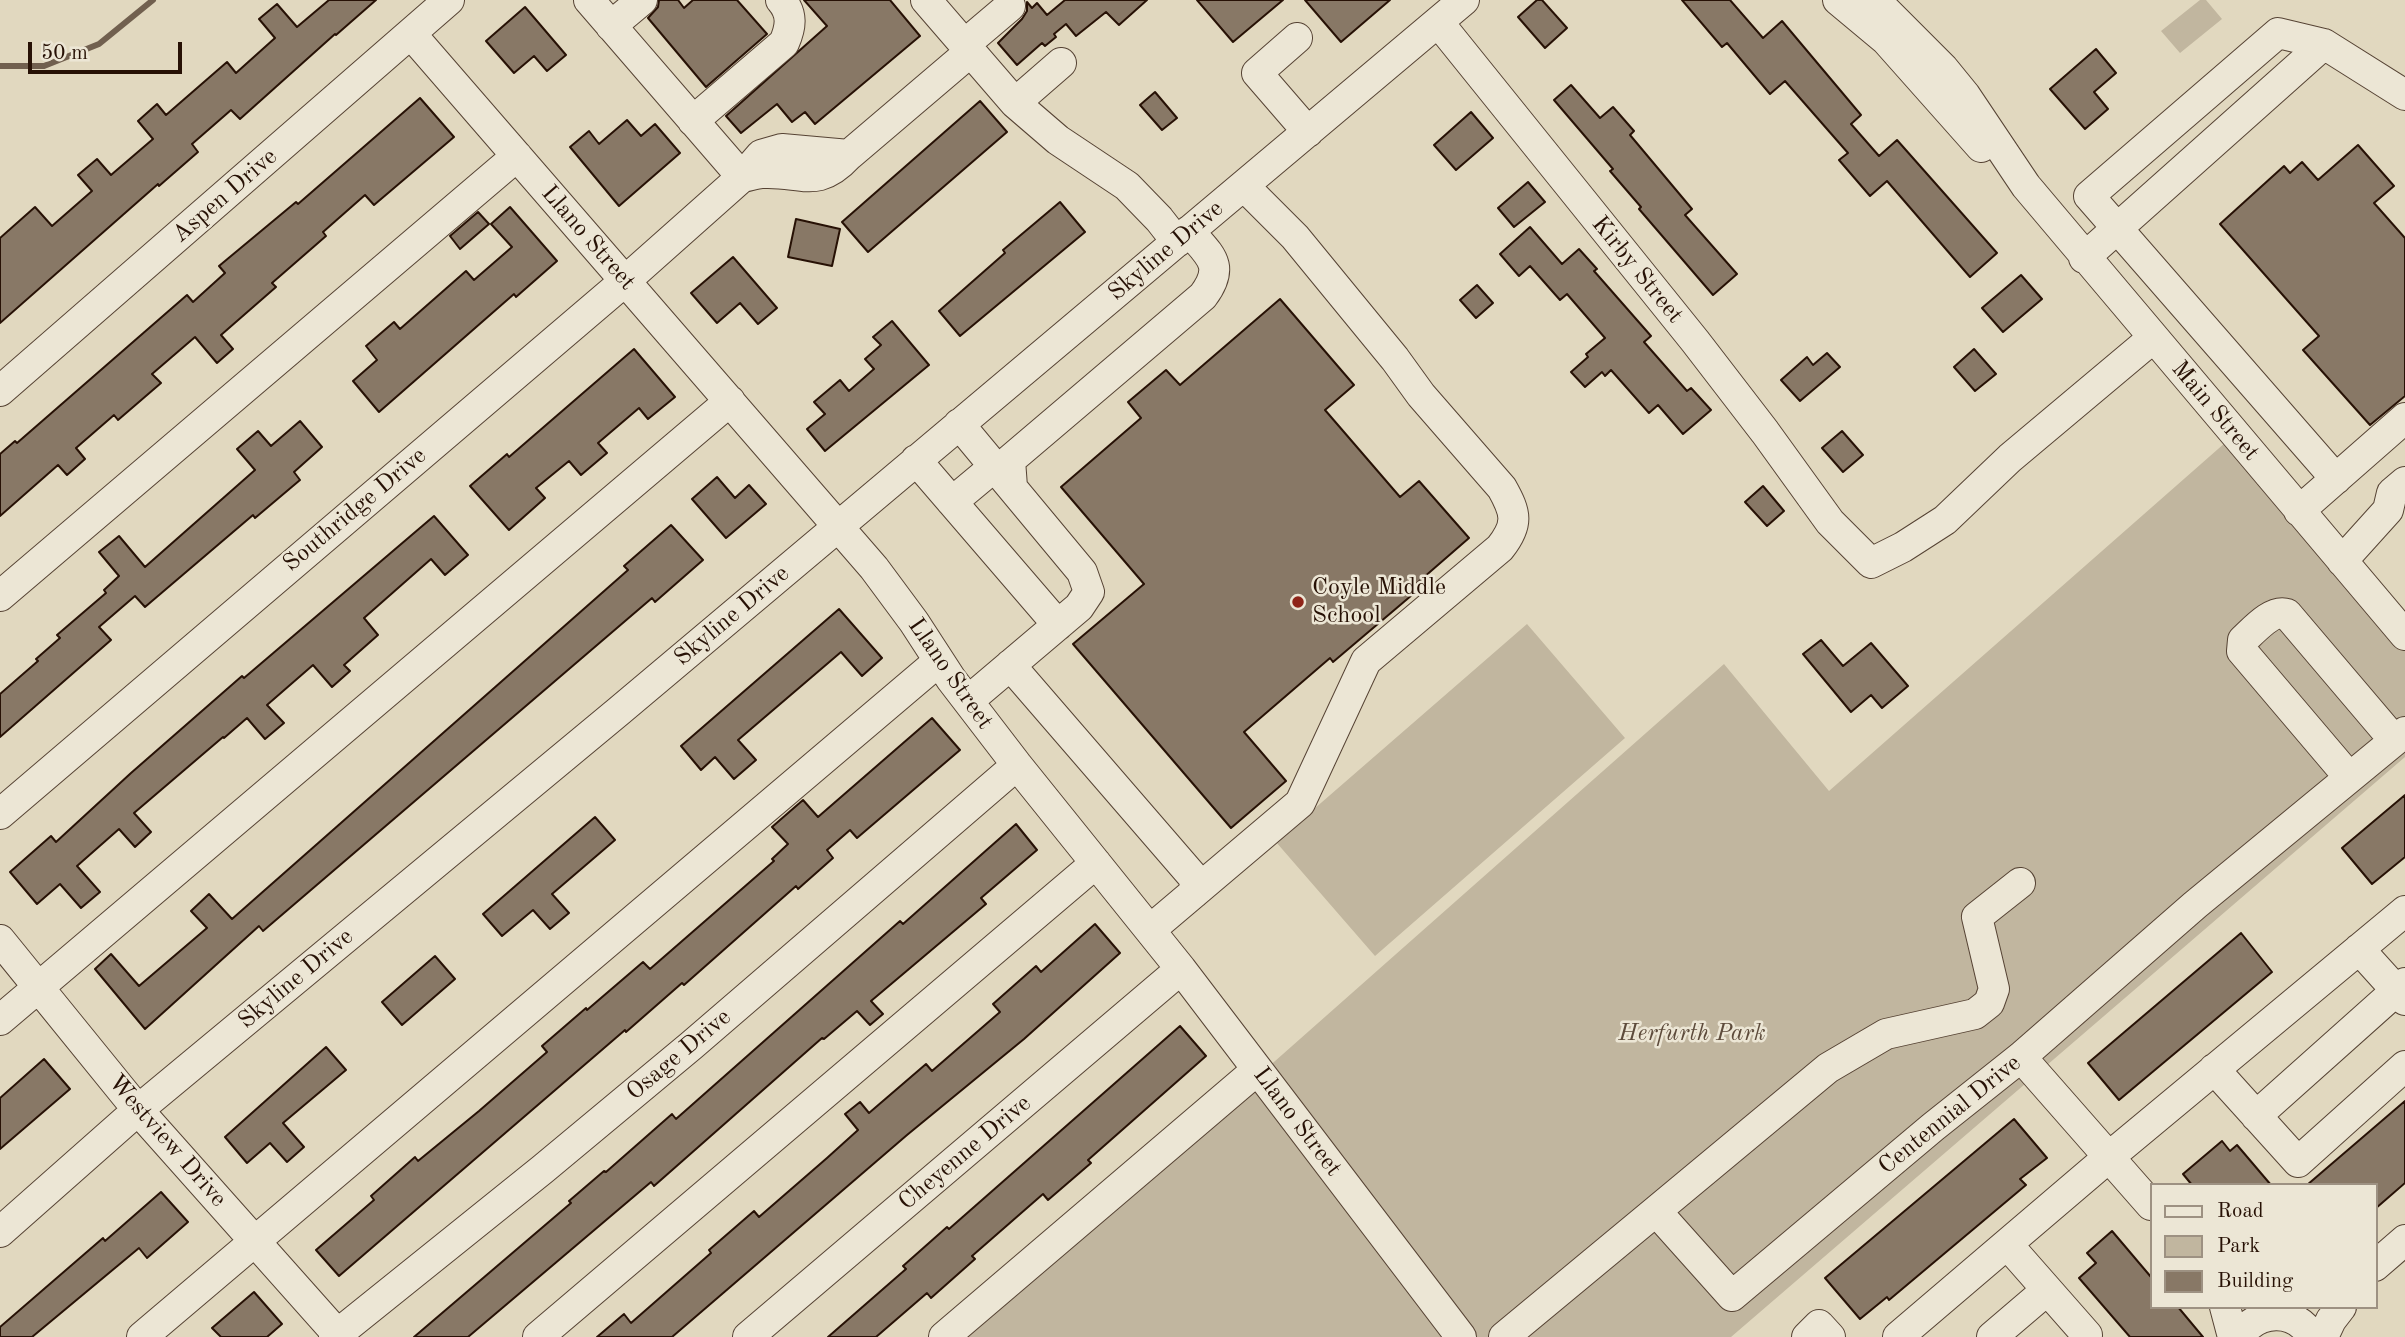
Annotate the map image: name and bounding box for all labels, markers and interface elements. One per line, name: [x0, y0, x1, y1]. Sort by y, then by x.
scale bar: [32, 28, 186, 72]
text: 50 m: [41, 43, 88, 64]
street label: Aspen Drive: [167, 143, 283, 249]
street label: Llano Street: [535, 180, 641, 296]
street label: Skyline Drive: [1103, 195, 1229, 307]
street label: Kirby Street: [1585, 211, 1689, 329]
street label: Main Street: [2165, 355, 2265, 467]
street label: Southridge Drive: [277, 442, 433, 578]
street label: Skyline Drive: [669, 560, 795, 672]
place label: Coyle Middle School: [1312, 574, 1446, 630]
marker: Coyle Middle School: [1290, 594, 1306, 610]
street label: Llano Street: [901, 613, 999, 735]
street label: Skyline Drive: [233, 923, 359, 1035]
street label: Osage Drive: [621, 1003, 737, 1107]
park label: Herfurth Park: [1618, 1020, 1766, 1048]
street label: Centennial Drive: [1873, 1049, 2027, 1181]
street label: Llano Street: [1247, 1062, 1347, 1182]
street label: Westview Drive: [102, 1069, 232, 1213]
street label: Cheyenne Drive: [893, 1089, 1037, 1217]
legend: [2150, 1183, 2377, 1309]
text: Road: [2217, 1201, 2264, 1222]
text: Park: [2217, 1236, 2260, 1257]
text: Building: [2217, 1271, 2293, 1292]

